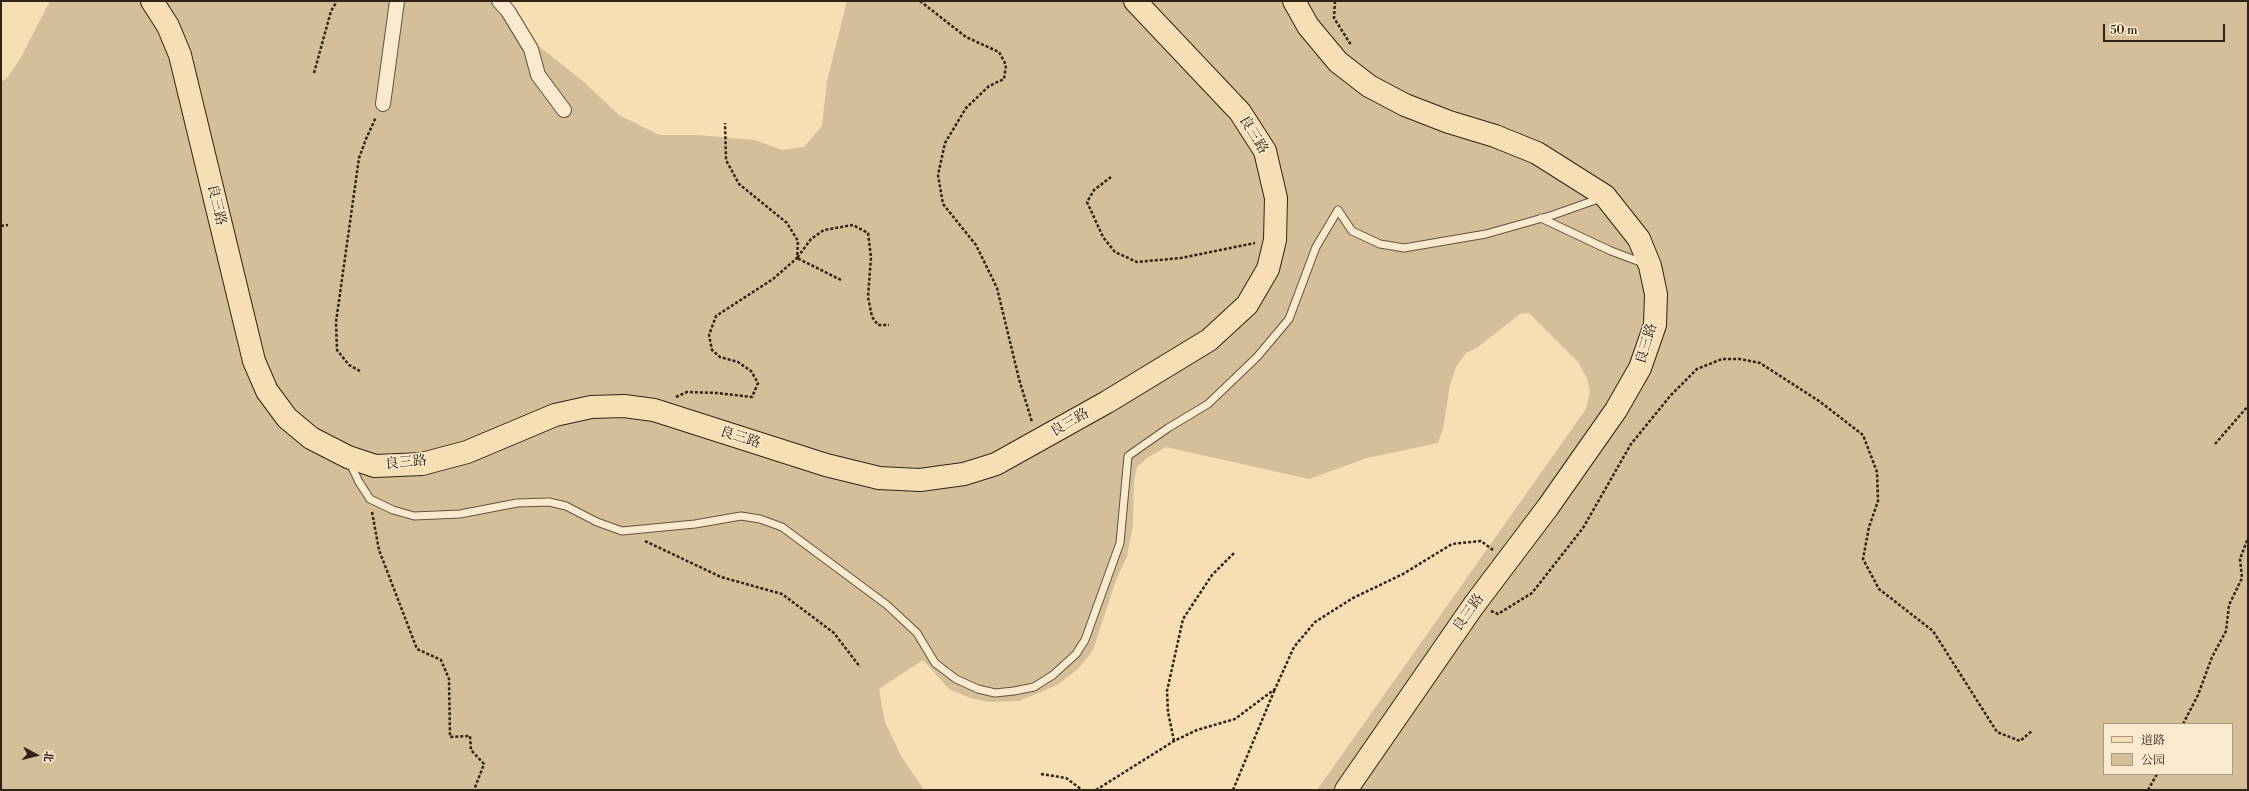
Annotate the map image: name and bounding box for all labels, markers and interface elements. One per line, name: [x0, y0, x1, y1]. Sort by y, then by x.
scale bar: [2105, 16, 2227, 42]
text: 50 m: [2110, 23, 2138, 38]
street label: 良三路: [1235, 113, 1271, 157]
street label: 良三路: [203, 183, 229, 227]
street label: 良三路: [1633, 321, 1661, 367]
street label: 良三路: [1048, 405, 1092, 441]
street label: 良三路: [717, 424, 763, 452]
street label: 良三路: [384, 453, 428, 473]
street label: 良三路: [1450, 591, 1488, 635]
legend: [2103, 723, 2233, 775]
text: 道路: [2141, 733, 2165, 748]
north arrow: [16, 735, 56, 775]
text: 北: [40, 750, 56, 763]
text: 公园: [2141, 753, 2165, 768]

